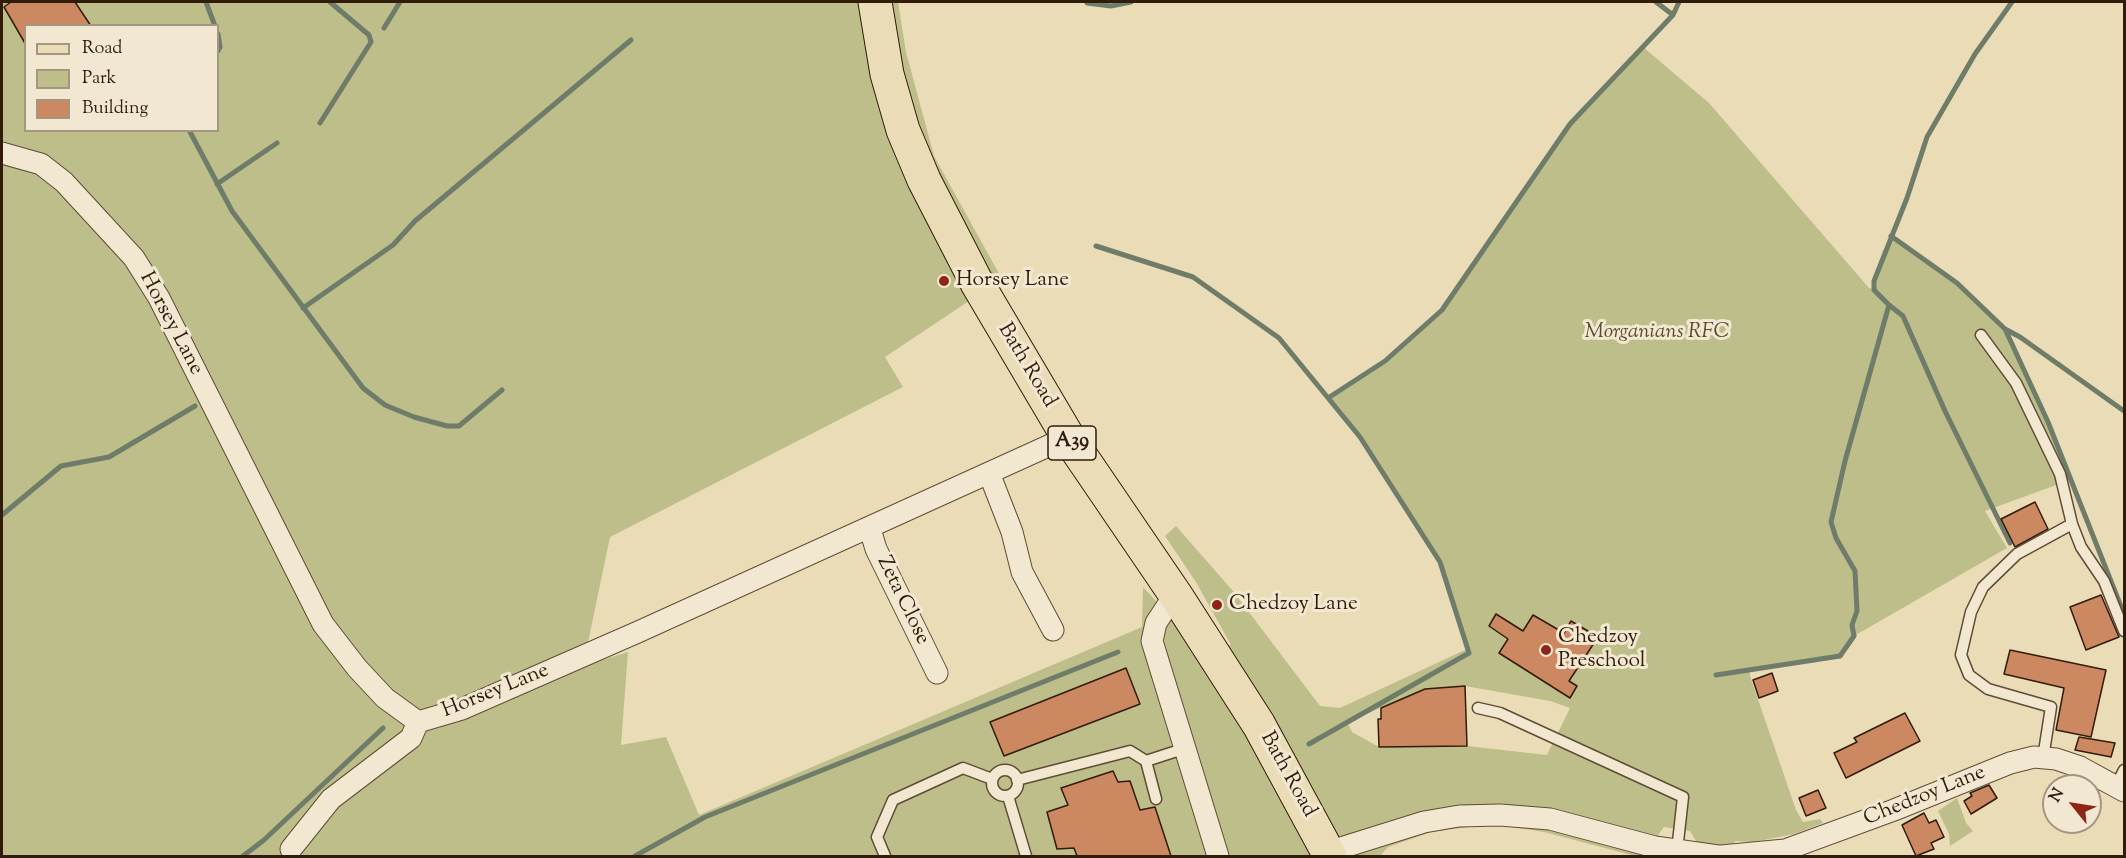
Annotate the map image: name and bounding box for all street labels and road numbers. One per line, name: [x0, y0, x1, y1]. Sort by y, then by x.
street label: Horsey Lane: [132, 268, 208, 380]
street label: Bath Road: [991, 319, 1061, 413]
road number: A39: [1048, 426, 1096, 460]
street label: Zeta Close: [870, 553, 934, 649]
street label: Horsey Lane: [439, 659, 553, 725]
street label: Bath Road: [1253, 728, 1321, 822]
street label: Chedzoy Lane: [1861, 761, 1989, 833]

